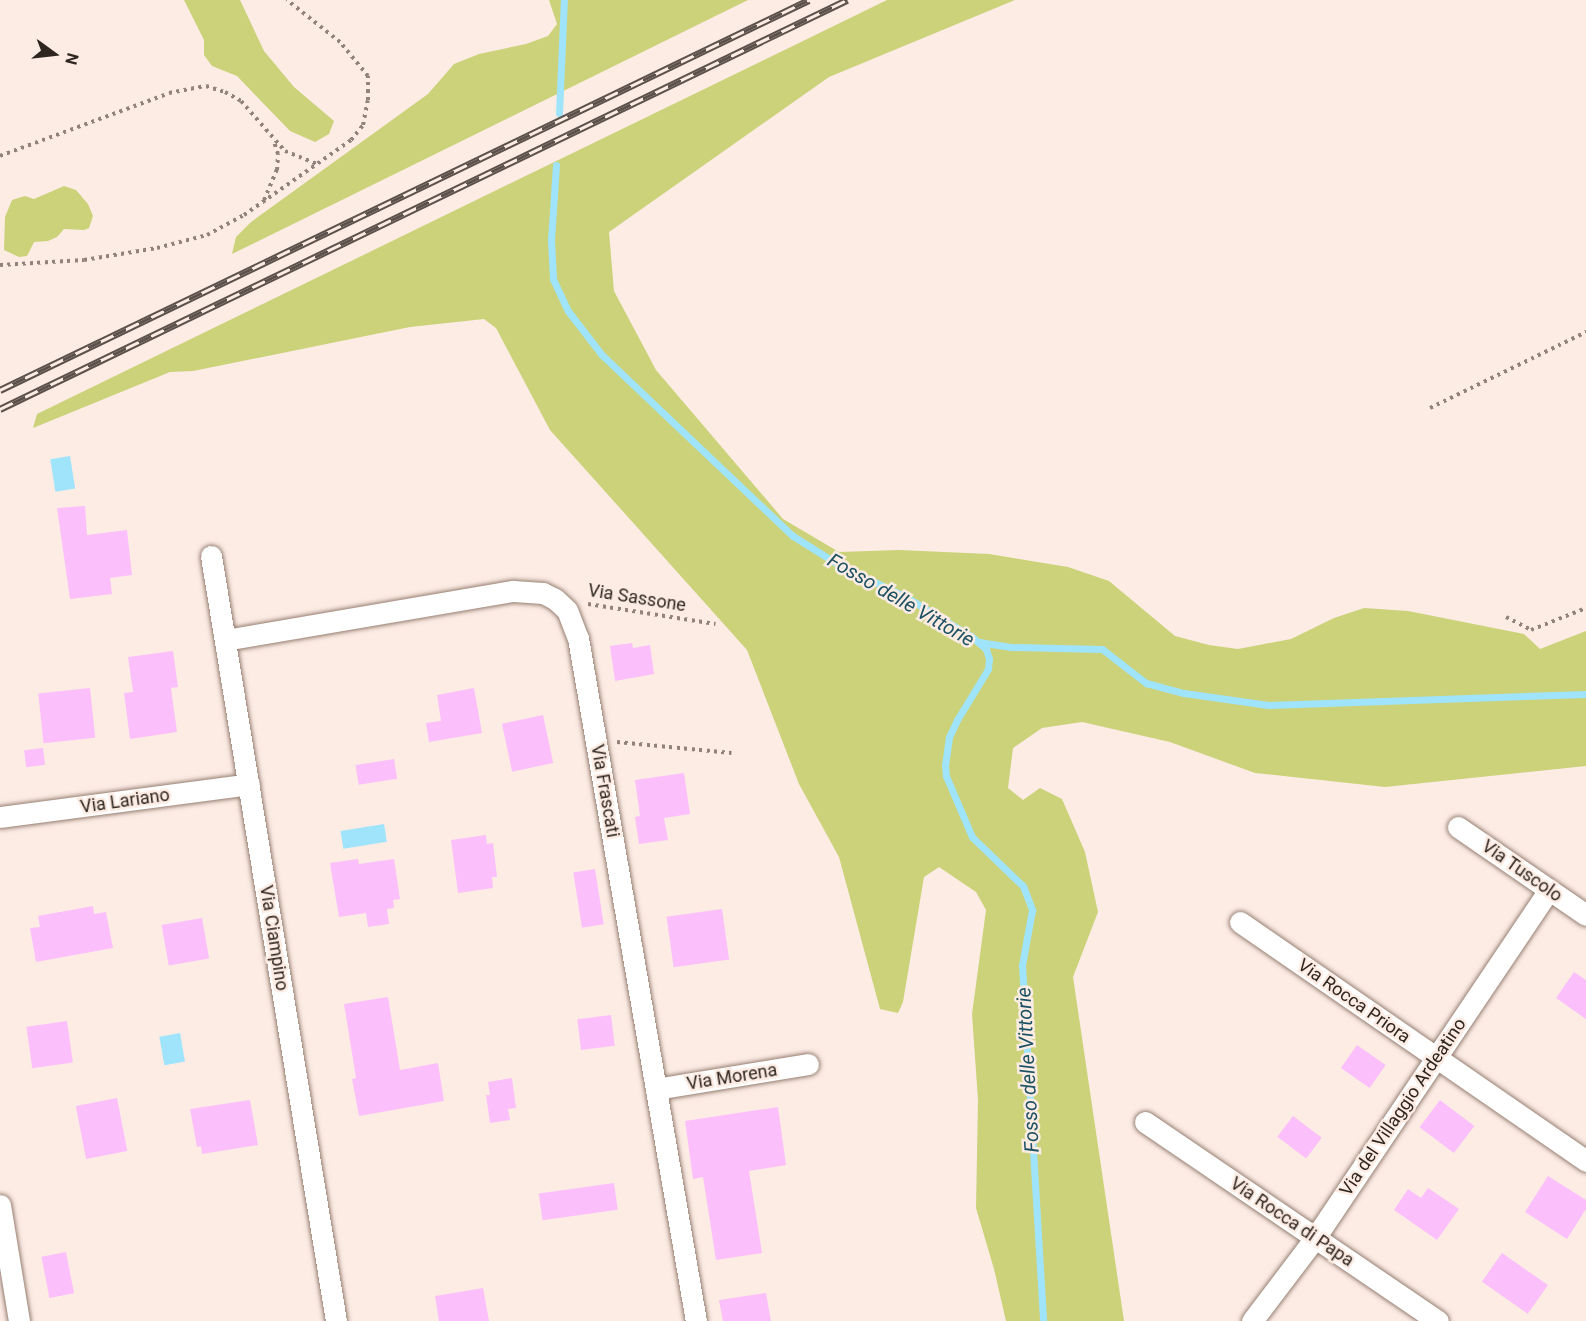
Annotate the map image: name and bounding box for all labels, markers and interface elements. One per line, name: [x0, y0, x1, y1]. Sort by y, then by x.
north arrow: [24, 24, 84, 84]
text: N: [61, 51, 83, 67]
water label: Fosso delle Vittorie: [823, 548, 979, 652]
street label: Via Sassone: [586, 580, 688, 616]
street label: Via Frascati: [586, 743, 624, 839]
street label: Via Lariano: [79, 784, 171, 818]
street label: Via Tuscolo: [1477, 835, 1567, 907]
street label: Via Ciampino: [255, 884, 293, 992]
street label: Via Rocca Priora: [1294, 954, 1414, 1048]
water label: Fosso delle Vittorie: [1012, 987, 1044, 1153]
street label: Via del Villaggio Ardeatino: [1335, 1014, 1471, 1200]
street label: Via Morena: [685, 1059, 779, 1095]
street label: Via Rocca di Papa: [1226, 1173, 1358, 1271]

